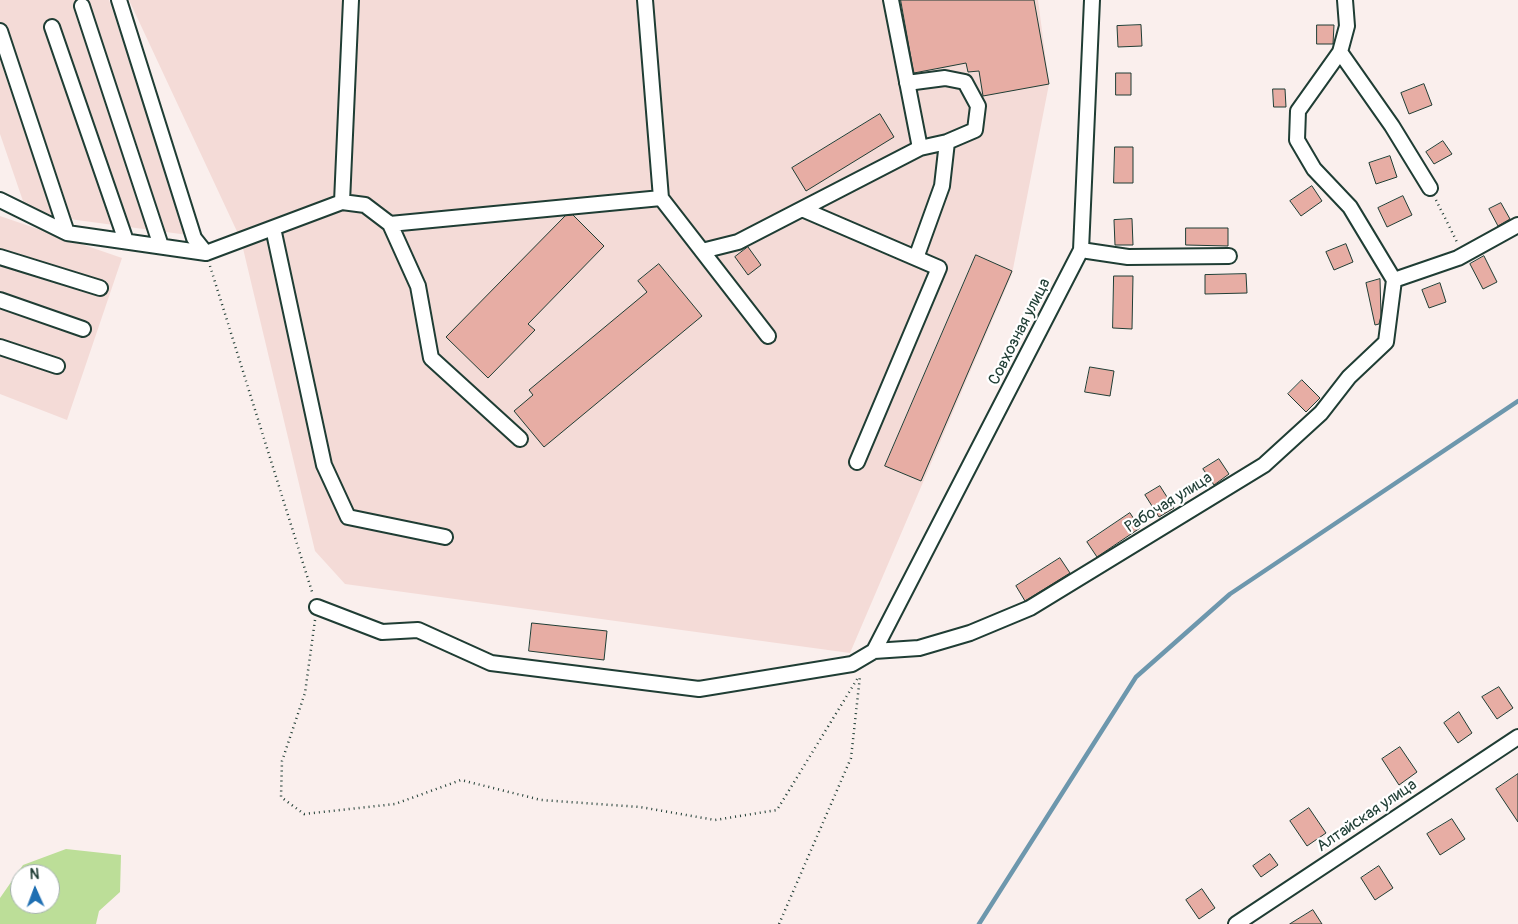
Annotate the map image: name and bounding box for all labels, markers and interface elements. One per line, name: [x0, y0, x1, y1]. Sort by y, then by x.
street label: Совхозная улица: [985, 276, 1055, 388]
street label: Рабочая улица: [1122, 469, 1216, 537]
street label: Алтайская улица: [1313, 775, 1421, 857]
north arrow: [10, 864, 60, 914]
text: N: [29, 866, 40, 883]

